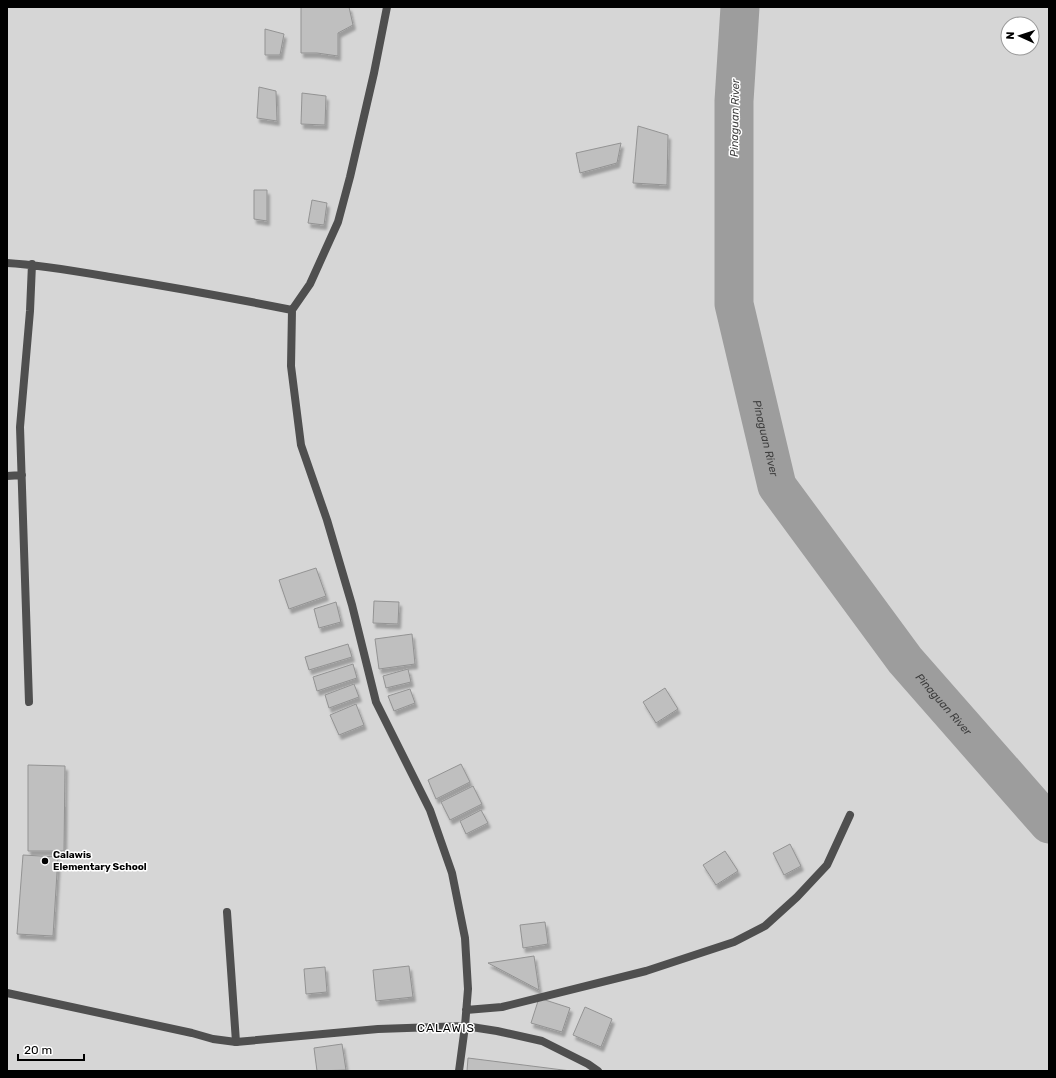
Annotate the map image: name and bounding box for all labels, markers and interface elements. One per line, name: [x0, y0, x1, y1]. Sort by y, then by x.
north arrow: [1000, 16, 1040, 56]
text: N: [1004, 31, 1017, 40]
water label: Pinaguan River: [728, 78, 742, 157]
water label: Pinaguan River: [750, 399, 781, 478]
water label: Pinaguan River: [913, 671, 975, 738]
place label: Calawis Elementary School: [53, 849, 147, 873]
marker: Calawis Elementary School: [40, 856, 50, 866]
district label: CALAWIS: [417, 1021, 475, 1035]
scale bar: [18, 1036, 84, 1062]
text: 20 m: [24, 1043, 52, 1057]

